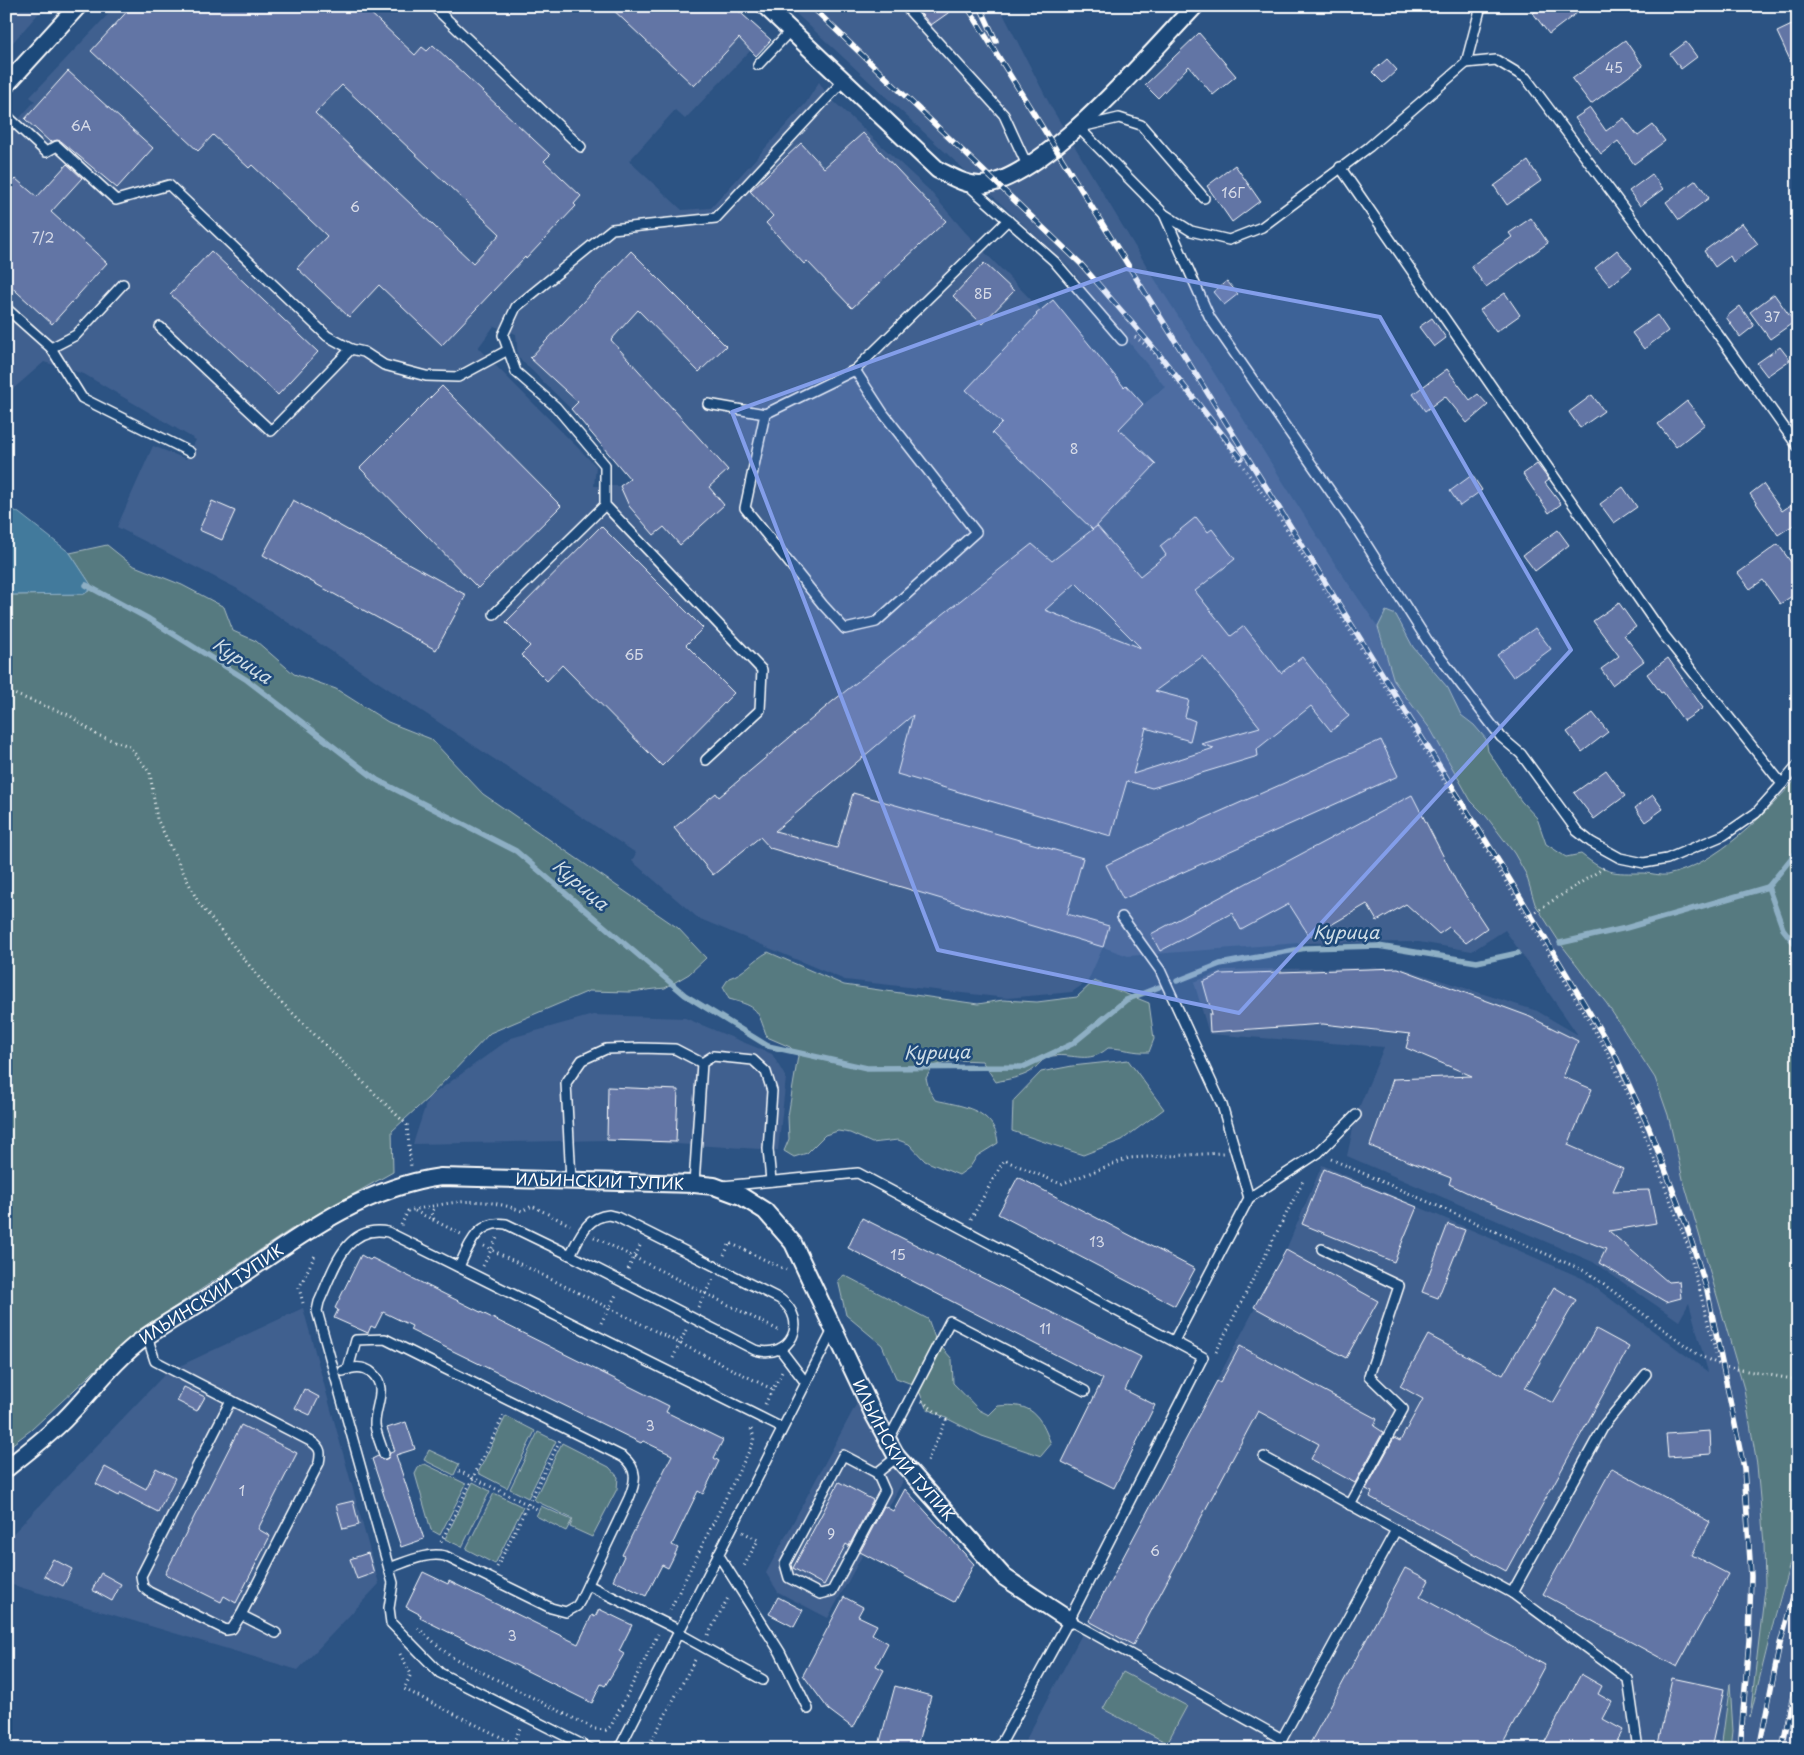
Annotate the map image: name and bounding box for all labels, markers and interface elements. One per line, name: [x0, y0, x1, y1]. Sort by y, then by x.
house number: 45: [1605, 57, 1623, 78]
house number: 6А: [71, 115, 92, 136]
house number: 16Г: [1221, 182, 1245, 203]
house number: 6: [350, 196, 360, 217]
house number: 7/2: [32, 227, 54, 248]
house number: 8Б: [974, 283, 992, 304]
house number: 37: [1764, 306, 1781, 327]
house number: 8: [1070, 438, 1078, 459]
water label: Курица: [208, 630, 279, 690]
house number: 6Б: [625, 644, 643, 665]
water label: Курица: [547, 852, 615, 916]
water label: Курица: [1313, 918, 1380, 945]
water label: Курица: [903, 1037, 971, 1066]
street label: ИЛЬИНСКИЙ ТУПИК: [515, 1166, 684, 1195]
house number: 13: [1089, 1231, 1105, 1252]
street label: ИЛЬИНСКИЙ ТУПИК: [134, 1237, 288, 1349]
house number: 15: [890, 1244, 906, 1265]
house number: 11: [1039, 1318, 1051, 1339]
street label: ИЛЬИНСКИЙ ТУПИК: [848, 1375, 961, 1526]
house number: 3: [645, 1415, 655, 1436]
house number: 1: [239, 1480, 245, 1501]
house number: 9: [827, 1523, 835, 1544]
house number: 6: [1150, 1540, 1160, 1561]
house number: 3: [507, 1625, 517, 1646]

